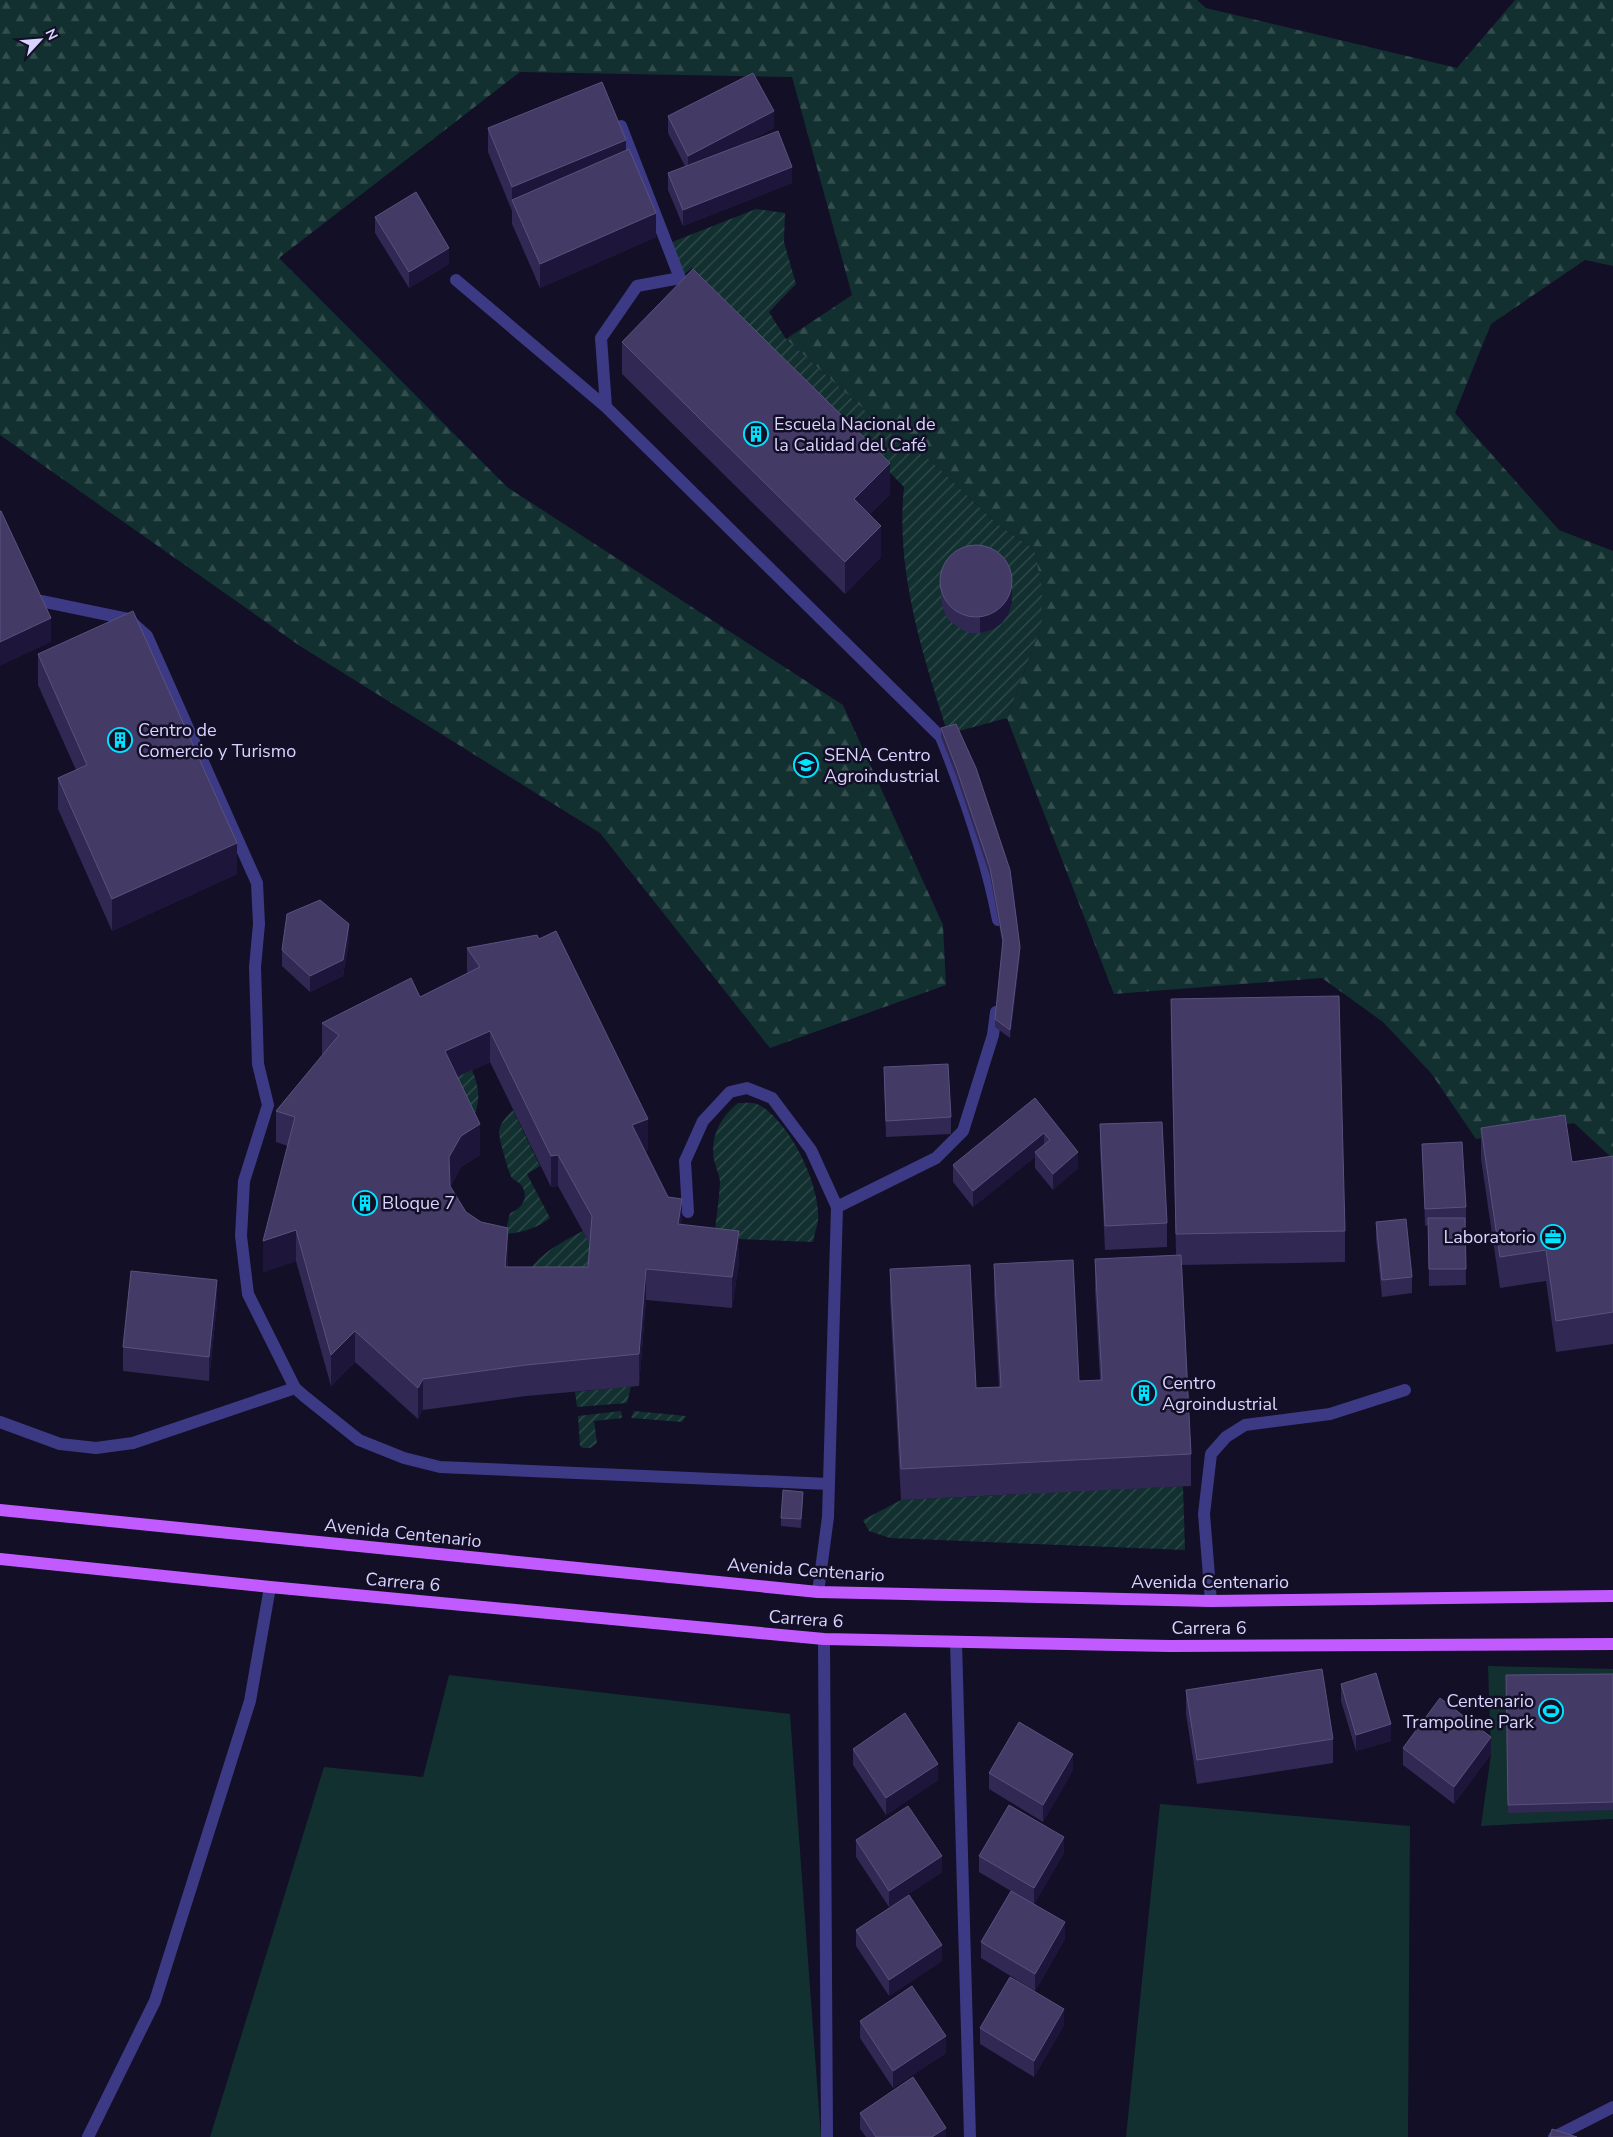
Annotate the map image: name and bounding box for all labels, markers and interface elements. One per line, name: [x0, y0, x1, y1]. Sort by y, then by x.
north arrow: [15, 15, 65, 65]
text: N: [40, 26, 62, 43]
place label: Escuela Nacional de la Calidad del Café: [774, 412, 936, 457]
building icon: Escuela Nacional de la Calidad del Café: [743, 421, 769, 447]
place label: Centro de Comercio y Turismo: [138, 718, 296, 763]
building icon: Centro de Comercio y Turismo: [107, 727, 133, 753]
place label: SENA Centro Agroindustrial: [824, 743, 940, 788]
school or university icon: SENA Centro Agroindustrial: [793, 752, 819, 778]
building icon: Bloque 7: [352, 1190, 378, 1216]
place label: Bloque 7: [382, 1191, 455, 1215]
office icon: Laboratorio: [1540, 1224, 1566, 1250]
place label: Laboratorio: [1443, 1225, 1536, 1249]
place label: Centro Agroindustrial: [1162, 1371, 1278, 1416]
building icon: Centro Agroindustrial: [1131, 1380, 1157, 1406]
street label: Avenida Centenario: [323, 1513, 483, 1553]
street label: Avenida Centenario: [726, 1553, 886, 1587]
street label: Carrera 6: [365, 1567, 441, 1597]
street label: Avenida Centenario: [1131, 1570, 1289, 1594]
street label: Carrera 6: [768, 1604, 844, 1634]
street label: Carrera 6: [1171, 1616, 1247, 1640]
place label: Centenario Trampoline Park: [1403, 1689, 1535, 1734]
sports icon: Centenario Trampoline Park: [1538, 1698, 1564, 1724]

